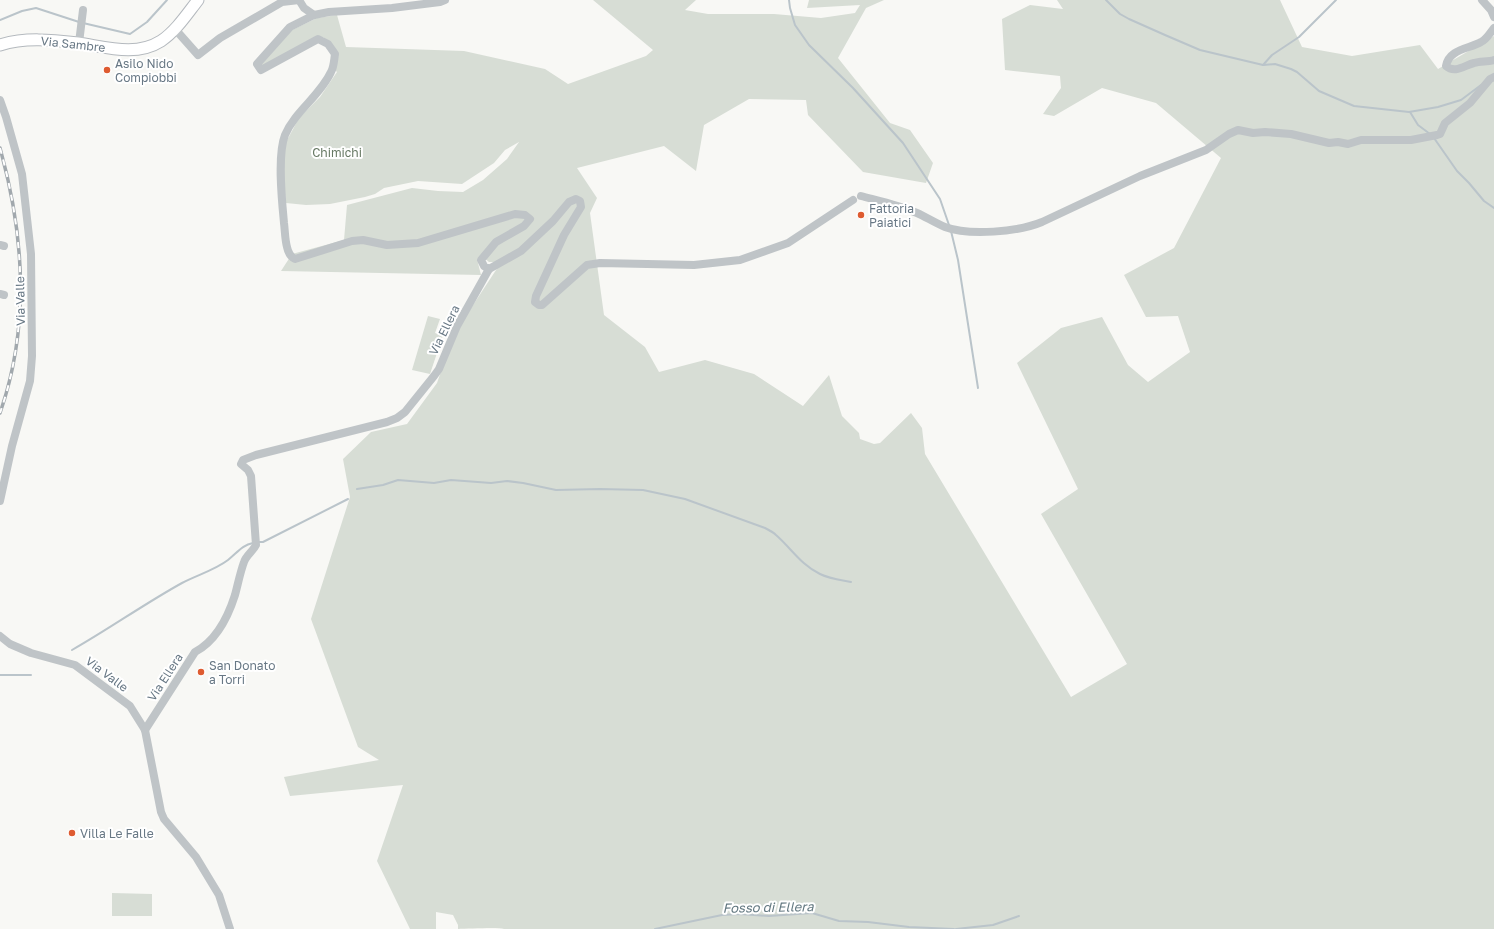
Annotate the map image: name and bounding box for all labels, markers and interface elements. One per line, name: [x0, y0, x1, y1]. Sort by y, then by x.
street label: Via Sambre: [40, 33, 106, 55]
place label: Asilo Nido Compiobbi: [115, 56, 177, 85]
marker: Asilo Nido Compiobbi: [102, 65, 112, 75]
park label: Chimichi: [312, 145, 362, 160]
place label: Fattoria Paiatici: [869, 201, 914, 230]
marker: Fattoria Paiatici: [856, 210, 866, 220]
street label: Via Valle: [12, 276, 28, 326]
street label: Via Ellera: [425, 302, 463, 358]
street label: Via Ellera: [144, 650, 186, 704]
street label: Via Valle: [83, 653, 131, 695]
place label: San Donato a Torri: [209, 658, 275, 687]
marker: San Donato a Torri: [196, 667, 206, 677]
place label: Villa Le Falle: [80, 826, 154, 841]
marker: Villa Le Falle: [67, 828, 77, 838]
water label: Fosso di Ellera: [722, 898, 814, 916]

